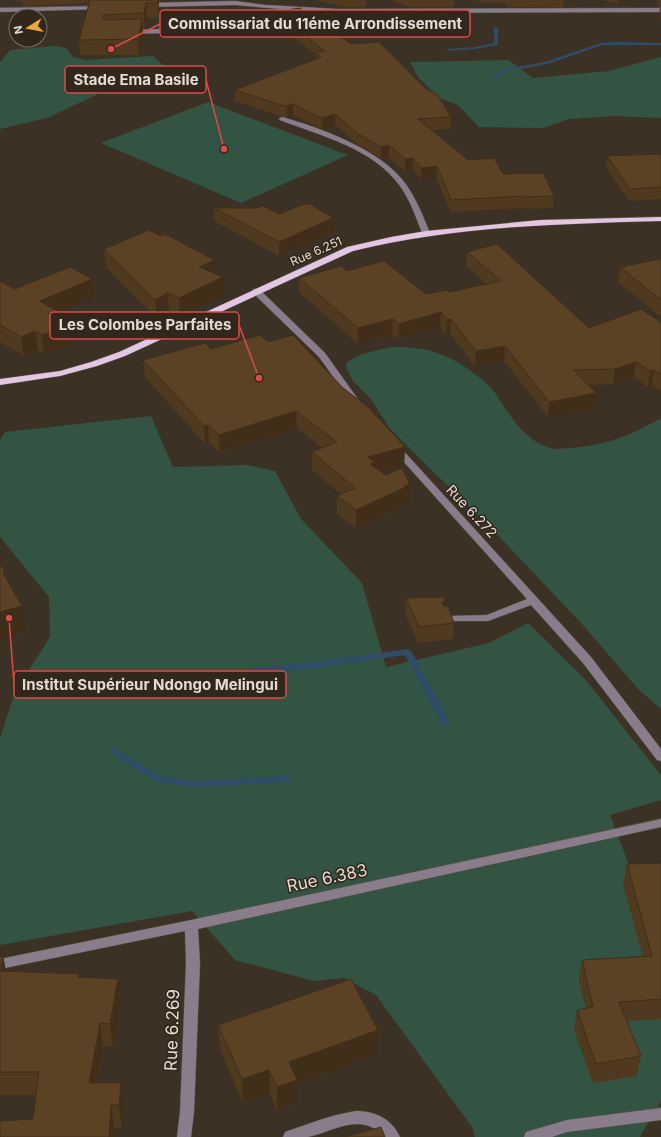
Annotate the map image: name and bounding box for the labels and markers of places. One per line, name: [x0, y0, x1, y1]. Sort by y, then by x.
callout: Commissariat du 11éme Arrondissement: [160, 10, 470, 37]
callout: Stade Ema Basile: [65, 66, 206, 93]
callout: Les Colombes Parfaites: [50, 312, 239, 339]
callout: Institut Supérieur Ndongo Melingui: [14, 671, 286, 698]

